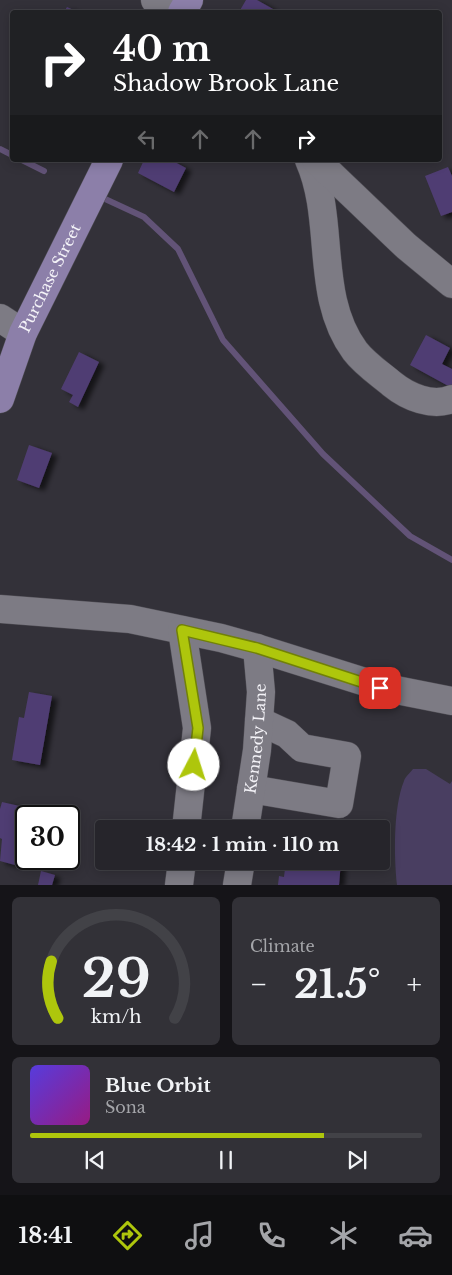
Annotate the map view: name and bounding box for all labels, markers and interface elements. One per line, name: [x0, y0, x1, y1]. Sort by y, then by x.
text: 40 m: [113, 27, 211, 70]
icon: right: [30, 30, 95, 95]
text: Shadow Brook Lane: [113, 70, 339, 97]
icon: left: [133, 125, 161, 153]
icon: ahead: [186, 125, 214, 153]
icon: ahead: [239, 125, 267, 153]
icon: right: [292, 125, 320, 153]
street label: Purchase Street: [15, 220, 85, 336]
pin: [359, 667, 401, 709]
icon: arrive: [366, 674, 394, 702]
street label: Kennedy Lane: [240, 683, 270, 795]
position arrow: [167, 738, 219, 790]
speed limit sign: 30: [15, 805, 80, 870]
text: 18:42 · 1 min · 110 m: [146, 833, 339, 856]
text: Climate: [250, 936, 315, 956]
text: 29: [82, 947, 150, 1011]
text: 21.5°: [294, 961, 380, 1008]
text: −: [250, 967, 268, 1002]
text: +: [407, 967, 422, 1002]
text: km/h: [91, 1006, 141, 1028]
text: Blue Orbit: [105, 1074, 211, 1097]
text: Sona: [105, 1097, 146, 1117]
icon: previous: [81, 1146, 109, 1174]
icon: pause: [212, 1146, 240, 1174]
icon: next: [343, 1146, 371, 1174]
icon: directions: [110, 1218, 145, 1253]
icon: music: [182, 1218, 217, 1253]
icon: phone: [254, 1218, 289, 1253]
icon: climate: [326, 1218, 361, 1253]
icon: car: [398, 1218, 433, 1253]
text: 18:41: [19, 1222, 73, 1249]

